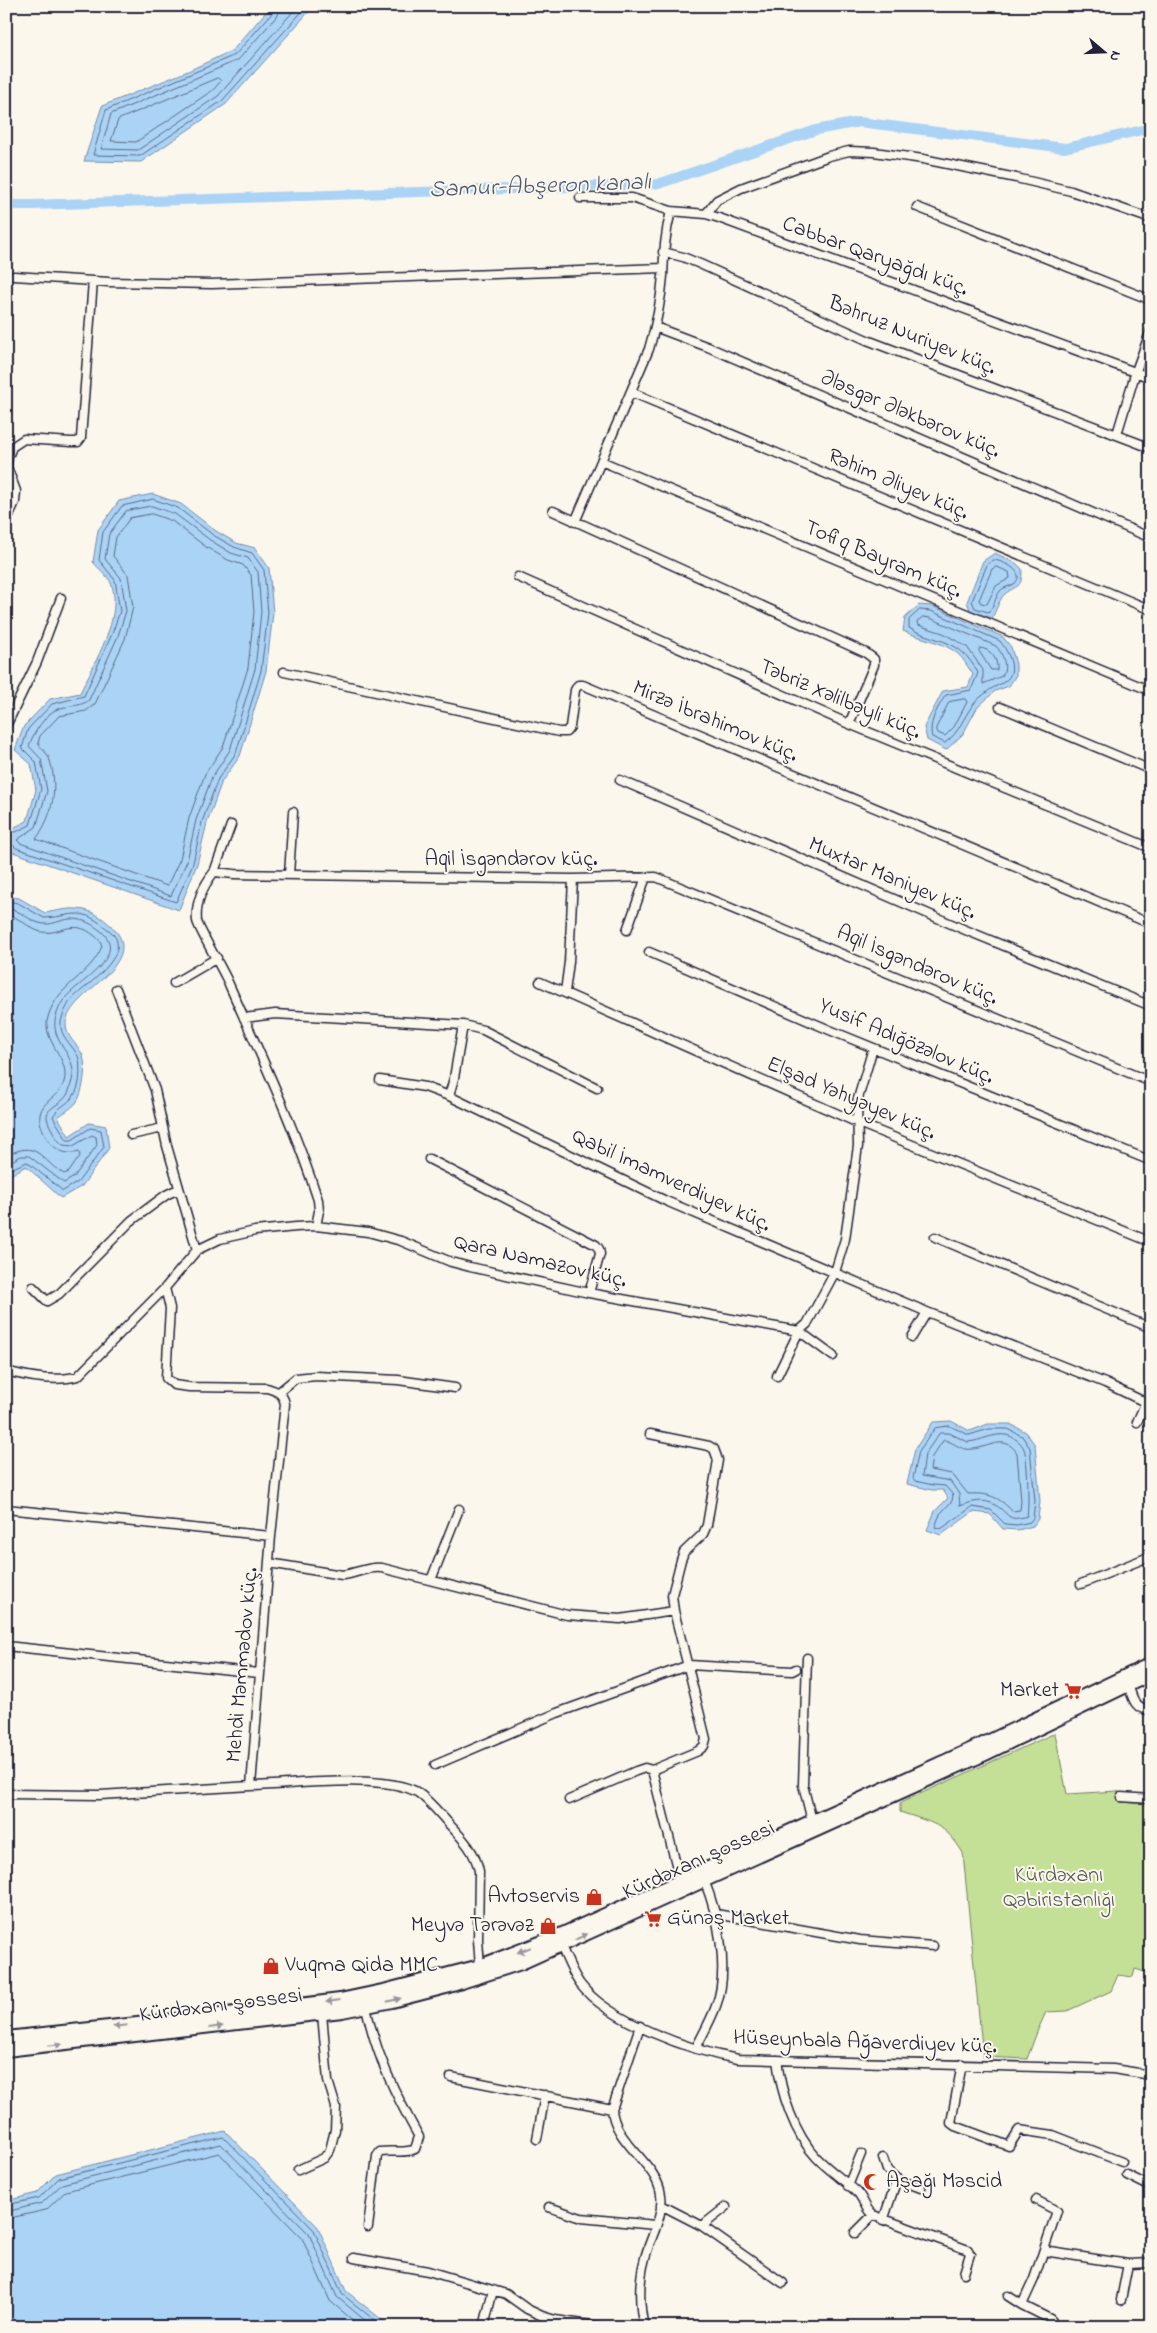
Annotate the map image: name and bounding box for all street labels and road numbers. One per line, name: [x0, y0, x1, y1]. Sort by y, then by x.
street label: Cabbar Qaryağdı küç.: [777, 208, 972, 306]
street label: Bəhruz Nuriyev küç.: [822, 287, 1001, 385]
street label: Ələsgər Ələkbərov küç.: [814, 363, 1005, 468]
street label: Rəhim Əliyev küç.: [822, 441, 974, 530]
street label: Tofiq Bayram küç.: [799, 512, 967, 609]
street label: Təbriz Xəlilbəyli küç.: [754, 651, 926, 749]
street label: Mirzə İbrahimov küç.: [627, 673, 803, 771]
street label: Muxtar Maniyev küç.: [803, 829, 981, 930]
street label: Aqil İsgəndərov küç.: [425, 844, 597, 877]
street label: Aqil İsgəndərov küç.: [831, 918, 1003, 1015]
street label: Yusif Adığözəlov küç.: [813, 991, 999, 1094]
street label: Elşad Yəhyəyev küç.: [761, 1049, 941, 1150]
street label: Qabil İmamverdiyev küç.: [566, 1121, 776, 1242]
street label: Qara Namazov küç.: [450, 1227, 630, 1297]
street label: Mehdi Məmmədov küç.: [219, 1566, 267, 1764]
street label: Kürdəxanı şossesi: [618, 1813, 780, 1909]
street label: Kürdəxanı şossesi: [138, 1980, 304, 2032]
street label: Hüseynbala Ağaverdiyev küç.: [732, 2022, 997, 2065]

